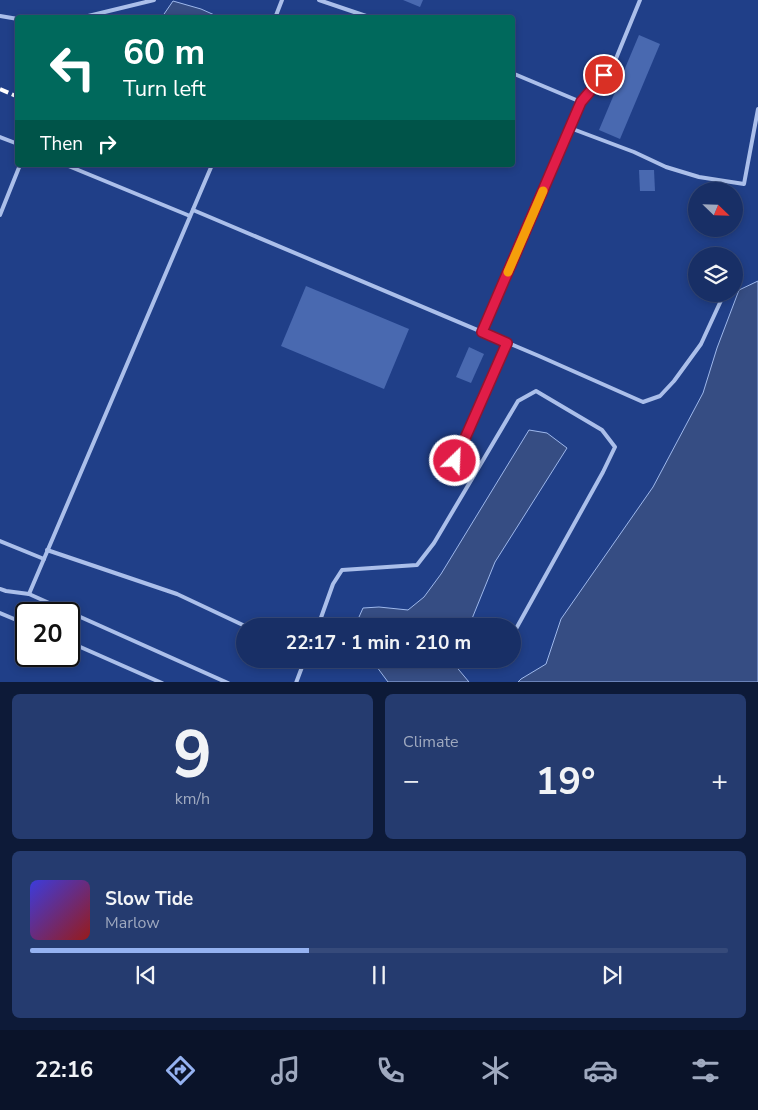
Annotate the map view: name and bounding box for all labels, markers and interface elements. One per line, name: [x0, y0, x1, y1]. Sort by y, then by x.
text: 60 m: [123, 29, 205, 76]
icon: left: [40, 35, 105, 100]
pin: [583, 54, 625, 96]
icon: arrive: [590, 61, 618, 89]
text: Turn left: [123, 74, 206, 104]
icon: right: [93, 130, 121, 158]
text: Then: [40, 131, 83, 157]
north arrow: [688, 182, 742, 238]
map controls: [688, 182, 743, 302]
button: layers: [688, 247, 743, 302]
position arrow: [428, 434, 480, 486]
speed limit sign: 20: [15, 602, 80, 667]
text: 22:17 · 1 min · 210 m: [286, 630, 471, 656]
text: 9: [173, 711, 212, 800]
text: Climate: [403, 731, 458, 753]
text: 19°: [535, 756, 596, 807]
text: −: [403, 762, 420, 800]
text: +: [711, 762, 728, 800]
text: km/h: [175, 788, 210, 810]
text: Slow Tide: [105, 886, 193, 912]
text: Marlow: [105, 912, 160, 934]
icon: previous: [132, 961, 160, 989]
icon: pause: [365, 961, 393, 989]
icon: next: [598, 961, 626, 989]
icon: directions: [163, 1053, 198, 1088]
icon: music: [268, 1053, 303, 1088]
icon: phone: [373, 1053, 408, 1088]
icon: climate: [478, 1053, 513, 1088]
icon: car: [583, 1053, 618, 1088]
icon: filters: [688, 1053, 723, 1088]
text: 22:16: [35, 1055, 93, 1085]

